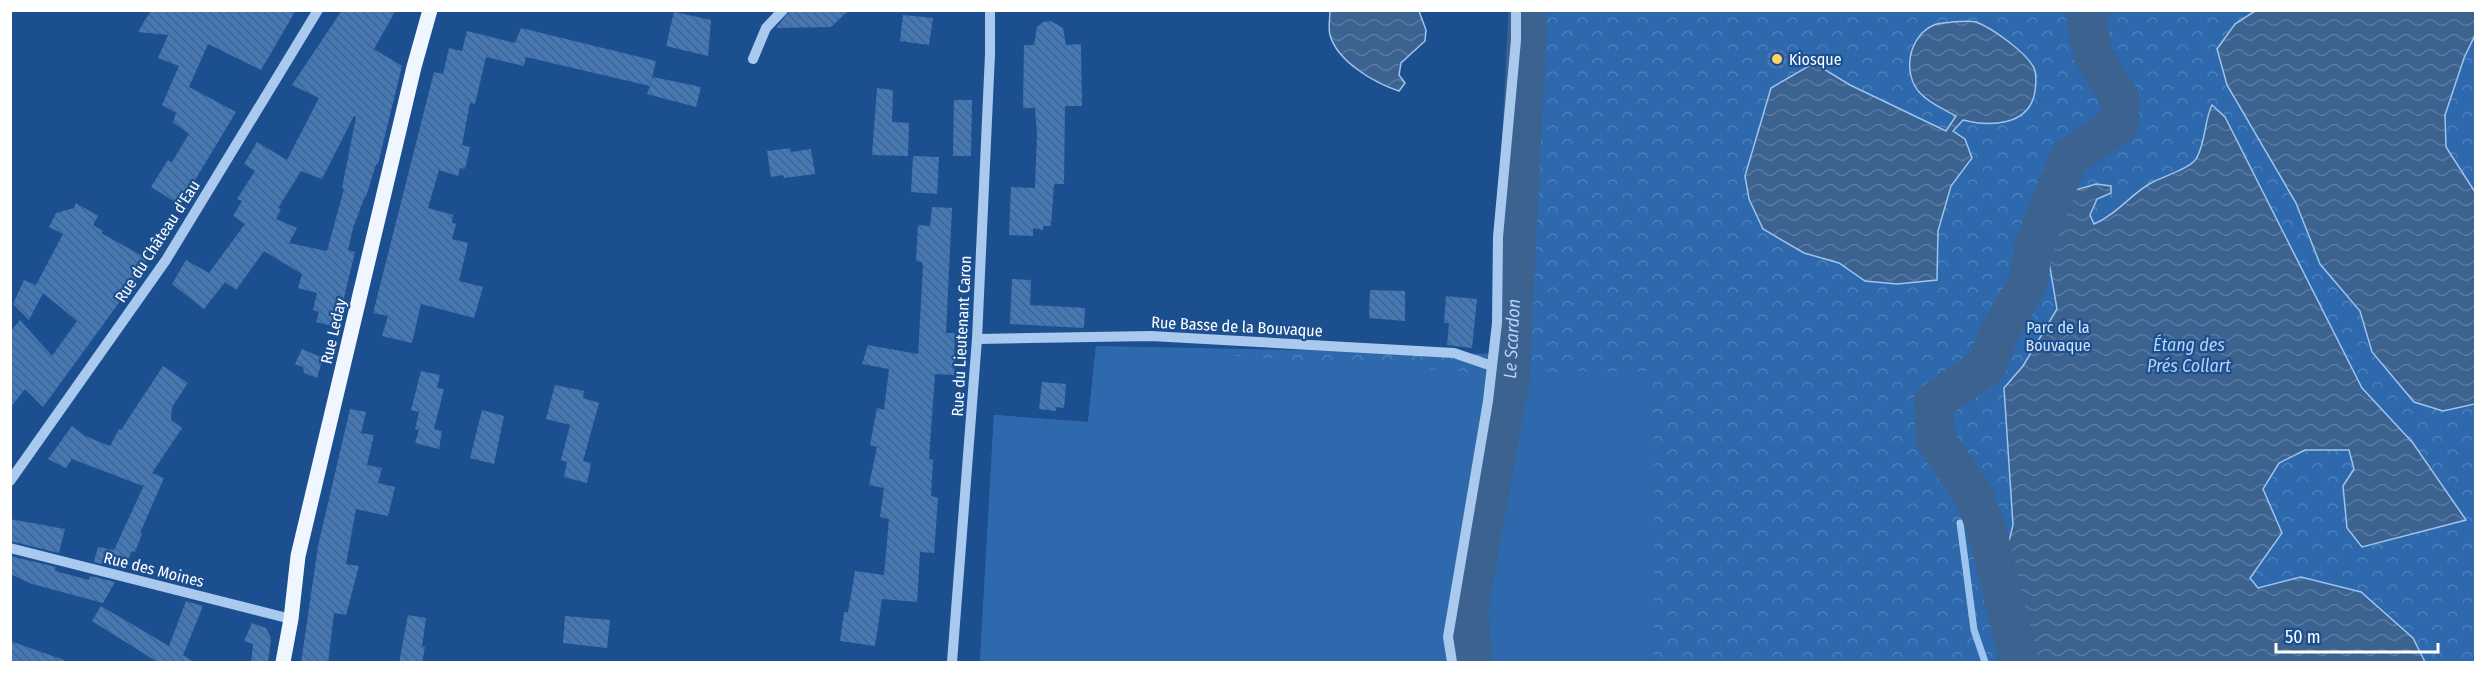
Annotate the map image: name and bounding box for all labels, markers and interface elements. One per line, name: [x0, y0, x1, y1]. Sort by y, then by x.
place label: Kiosque: [1789, 50, 1842, 69]
marker: Kiosque: [1770, 52, 1784, 66]
street label: Rue du Château d'Eau: [111, 177, 204, 306]
street label: Rue du Lieutenant Caron: [948, 255, 975, 417]
street label: Rue Leday: [317, 296, 350, 366]
water label: Le Scardon: [1499, 298, 1525, 379]
street label: Rue Basse de la Bouvaque: [1151, 313, 1323, 340]
park label: Parc de la Bouvaque: [2025, 318, 2091, 355]
water label: Étang des Prés Collart: [2147, 334, 2231, 377]
street label: Rue des Moines: [102, 548, 206, 591]
scale bar: [2276, 616, 2438, 654]
text: 50 m: [2285, 626, 2321, 648]

